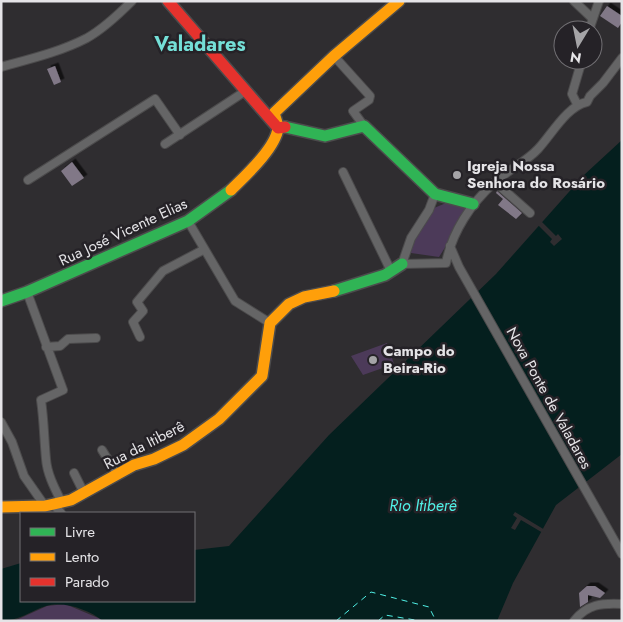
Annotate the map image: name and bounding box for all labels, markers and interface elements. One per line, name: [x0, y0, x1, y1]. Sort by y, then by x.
north arrow: [553, 20, 603, 70]
district label: Valadares: [153, 30, 246, 59]
text: N: [569, 47, 583, 69]
place label: Igreja Nossa Senhora do Rosário: [467, 155, 605, 194]
marker: Igreja Nossa Senhora do Rosário: [451, 169, 463, 181]
street label: Rua José Vicente Elias: [55, 193, 191, 271]
street label: Nova Ponte de Valadares: [501, 323, 597, 473]
place label: Campo do Beira-Rio: [383, 340, 455, 379]
marker: Campo do Beira-Rio: [367, 354, 379, 366]
street label: Rua da Itiberê: [100, 415, 189, 475]
water label: Rio Itiberê: [389, 494, 457, 517]
legend: [20, 512, 195, 602]
text: Livre: [65, 521, 95, 543]
text: Lento: [65, 546, 99, 568]
text: Parado: [65, 571, 109, 593]

